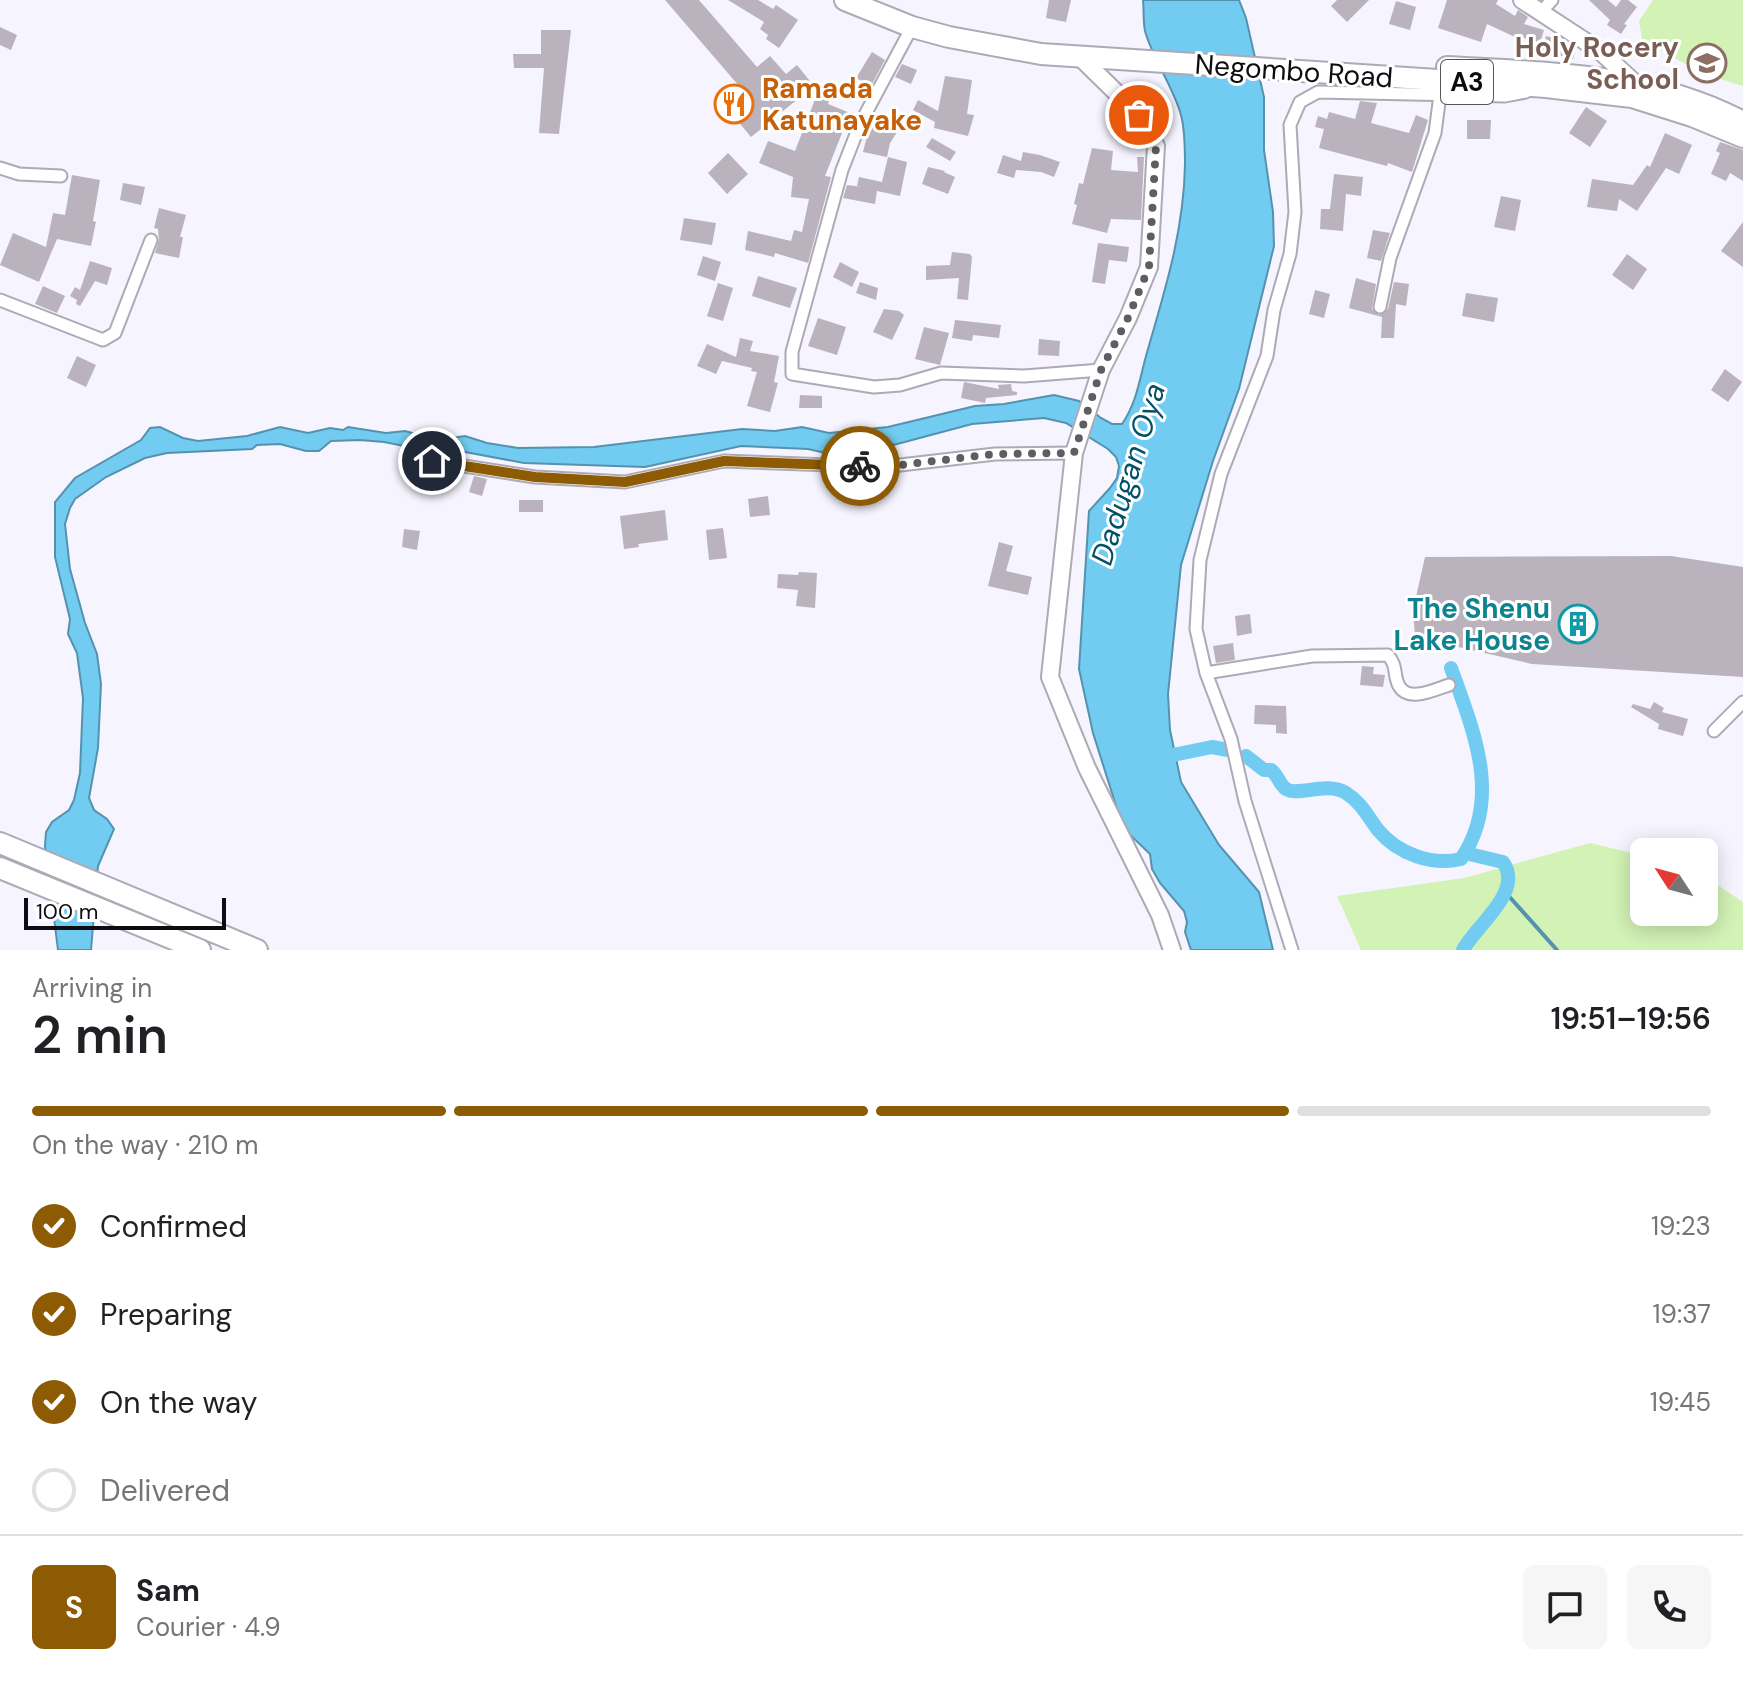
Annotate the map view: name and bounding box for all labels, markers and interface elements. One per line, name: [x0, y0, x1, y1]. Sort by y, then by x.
place label: Holy Rocery School: [1515, 29, 1679, 98]
school or university icon: Holy Rocery School: [1686, 42, 1728, 84]
street label: Negombo Road: [1194, 46, 1394, 96]
road number: A3: [1441, 60, 1493, 104]
place label: Ramada Katunayake: [762, 70, 922, 139]
pin: [1105, 81, 1173, 149]
restaurant icon: Ramada Katunayake: [713, 83, 755, 125]
icon: bag: [1117, 93, 1161, 137]
water label: Dadugan Oya: [1082, 378, 1174, 570]
courier: [820, 426, 900, 506]
pin: [398, 427, 466, 495]
icon: home: [410, 439, 454, 483]
icon: bike: [838, 444, 882, 488]
place label: The Shenu Lake House: [1393, 590, 1550, 659]
building icon: The Shenu Lake House: [1557, 603, 1599, 645]
north arrow: [1630, 838, 1718, 926]
map controls: [1630, 838, 1718, 926]
scale bar: [24, 894, 226, 930]
text: 100 m: [36, 897, 98, 926]
text: Arriving in: [32, 971, 152, 1005]
text: 19:51–19:56: [1551, 999, 1711, 1038]
text: 2 min: [32, 1001, 168, 1069]
text: On the way · 210 m: [32, 1128, 258, 1162]
icon: check: [32, 1204, 76, 1248]
text: Confirmed: [100, 1207, 247, 1246]
text: 19:23: [1651, 1209, 1711, 1243]
icon: check: [32, 1292, 76, 1336]
text: Preparing: [100, 1295, 232, 1334]
text: 19:37: [1652, 1297, 1711, 1331]
icon: check: [32, 1380, 76, 1424]
text: On the way: [100, 1383, 257, 1422]
text: 19:45: [1650, 1385, 1711, 1419]
text: Delivered: [100, 1471, 230, 1510]
button: chat: [1523, 1565, 1607, 1649]
button: phone: [1627, 1565, 1711, 1649]
text: Sam: [136, 1571, 200, 1610]
text: S: [65, 1588, 83, 1627]
text: Courier · 4.9: [136, 1610, 281, 1644]

